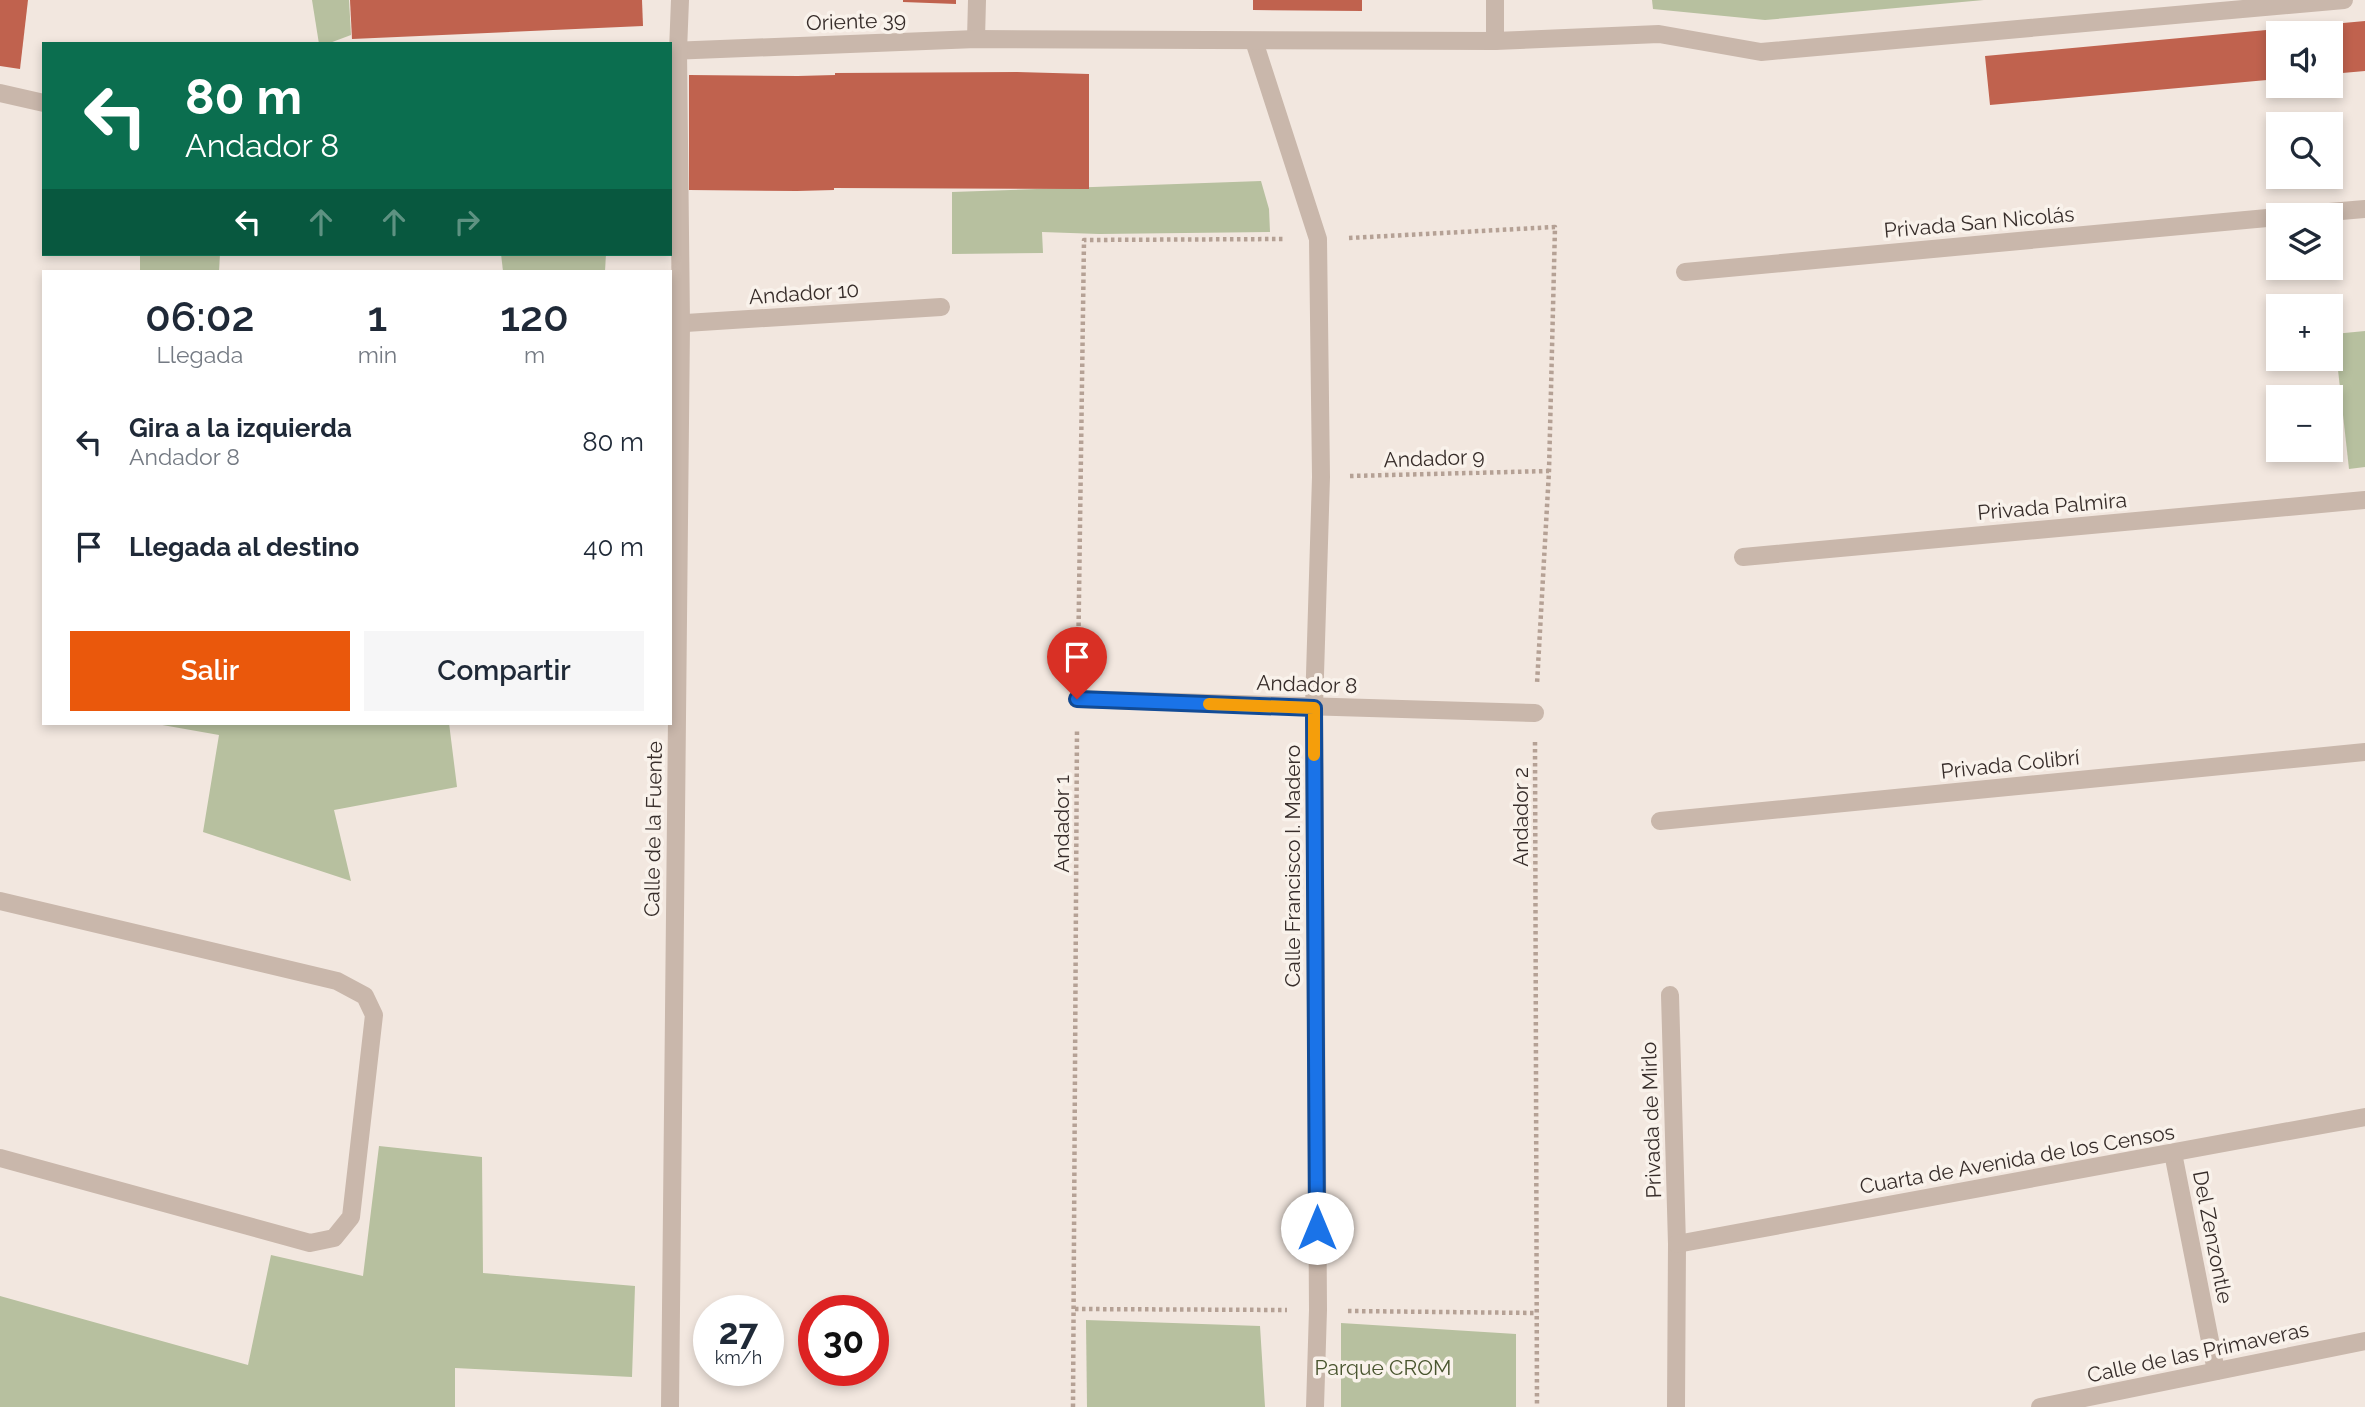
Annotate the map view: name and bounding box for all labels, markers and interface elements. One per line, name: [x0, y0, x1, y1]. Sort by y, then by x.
street label: Oriente 39: [806, 7, 906, 35]
map controls: [2266, 21, 2343, 462]
button: sound: [2266, 21, 2343, 98]
text: 80 m: [185, 68, 302, 125]
icon: left: [70, 70, 161, 161]
button: search: [2266, 112, 2343, 189]
text: Andador 8: [185, 127, 339, 164]
street label: Privada San Nicolás: [1883, 201, 2075, 243]
icon: left: [229, 203, 267, 241]
icon: ahead: [302, 203, 340, 241]
icon: ahead: [375, 203, 413, 241]
icon: right: [448, 203, 486, 241]
button: layers: [2266, 203, 2343, 280]
street label: Andador 10: [748, 277, 860, 309]
text: 06:02: [145, 292, 255, 341]
text: 1: [368, 292, 387, 341]
text: 120: [500, 292, 569, 341]
button: +: [2266, 294, 2343, 371]
text: Llegada: [156, 341, 243, 368]
text: min: [358, 341, 397, 368]
text: m: [524, 341, 545, 368]
button: −: [2266, 385, 2343, 462]
text: Gira a la izquierda: [129, 413, 352, 443]
icon: left: [70, 423, 108, 461]
text: 80 m: [582, 427, 644, 457]
text: Andador 8: [129, 443, 240, 470]
street label: Andador 9: [1383, 444, 1485, 472]
street label: Privada Palmira: [1976, 487, 2128, 525]
icon: arrive: [70, 528, 108, 566]
text: Llegada al destino: [129, 532, 359, 562]
text: 40 m: [583, 532, 644, 562]
pin: [1047, 627, 1107, 699]
button: Salir: [70, 631, 350, 711]
button: Compartir: [364, 631, 644, 711]
icon: arrive: [1058, 638, 1096, 676]
street label: Andador 8: [1256, 670, 1358, 698]
street label: Calle de la Fuente: [639, 741, 667, 917]
street label: Privada Colibrí: [1939, 744, 2081, 784]
street label: Calle Francisco I. Madero: [1280, 745, 1305, 987]
street label: Andador 2: [1508, 767, 1533, 867]
street label: Andador 1: [1049, 775, 1074, 873]
street label: Privada de Mirlo: [1636, 1041, 1666, 1199]
street label: Cuarta de Avenida de los Censos: [1858, 1119, 2176, 1199]
street label: Del Zenzontle: [2188, 1168, 2238, 1306]
position arrow: [1280, 1191, 1354, 1265]
speed limit sign: 30: [798, 1295, 889, 1386]
text: 27: [719, 1311, 758, 1352]
street label: Calle de las Primaveras: [2085, 1316, 2311, 1388]
text: km/h: [715, 1347, 762, 1368]
park label: Parque CROM: [1315, 1355, 1451, 1380]

